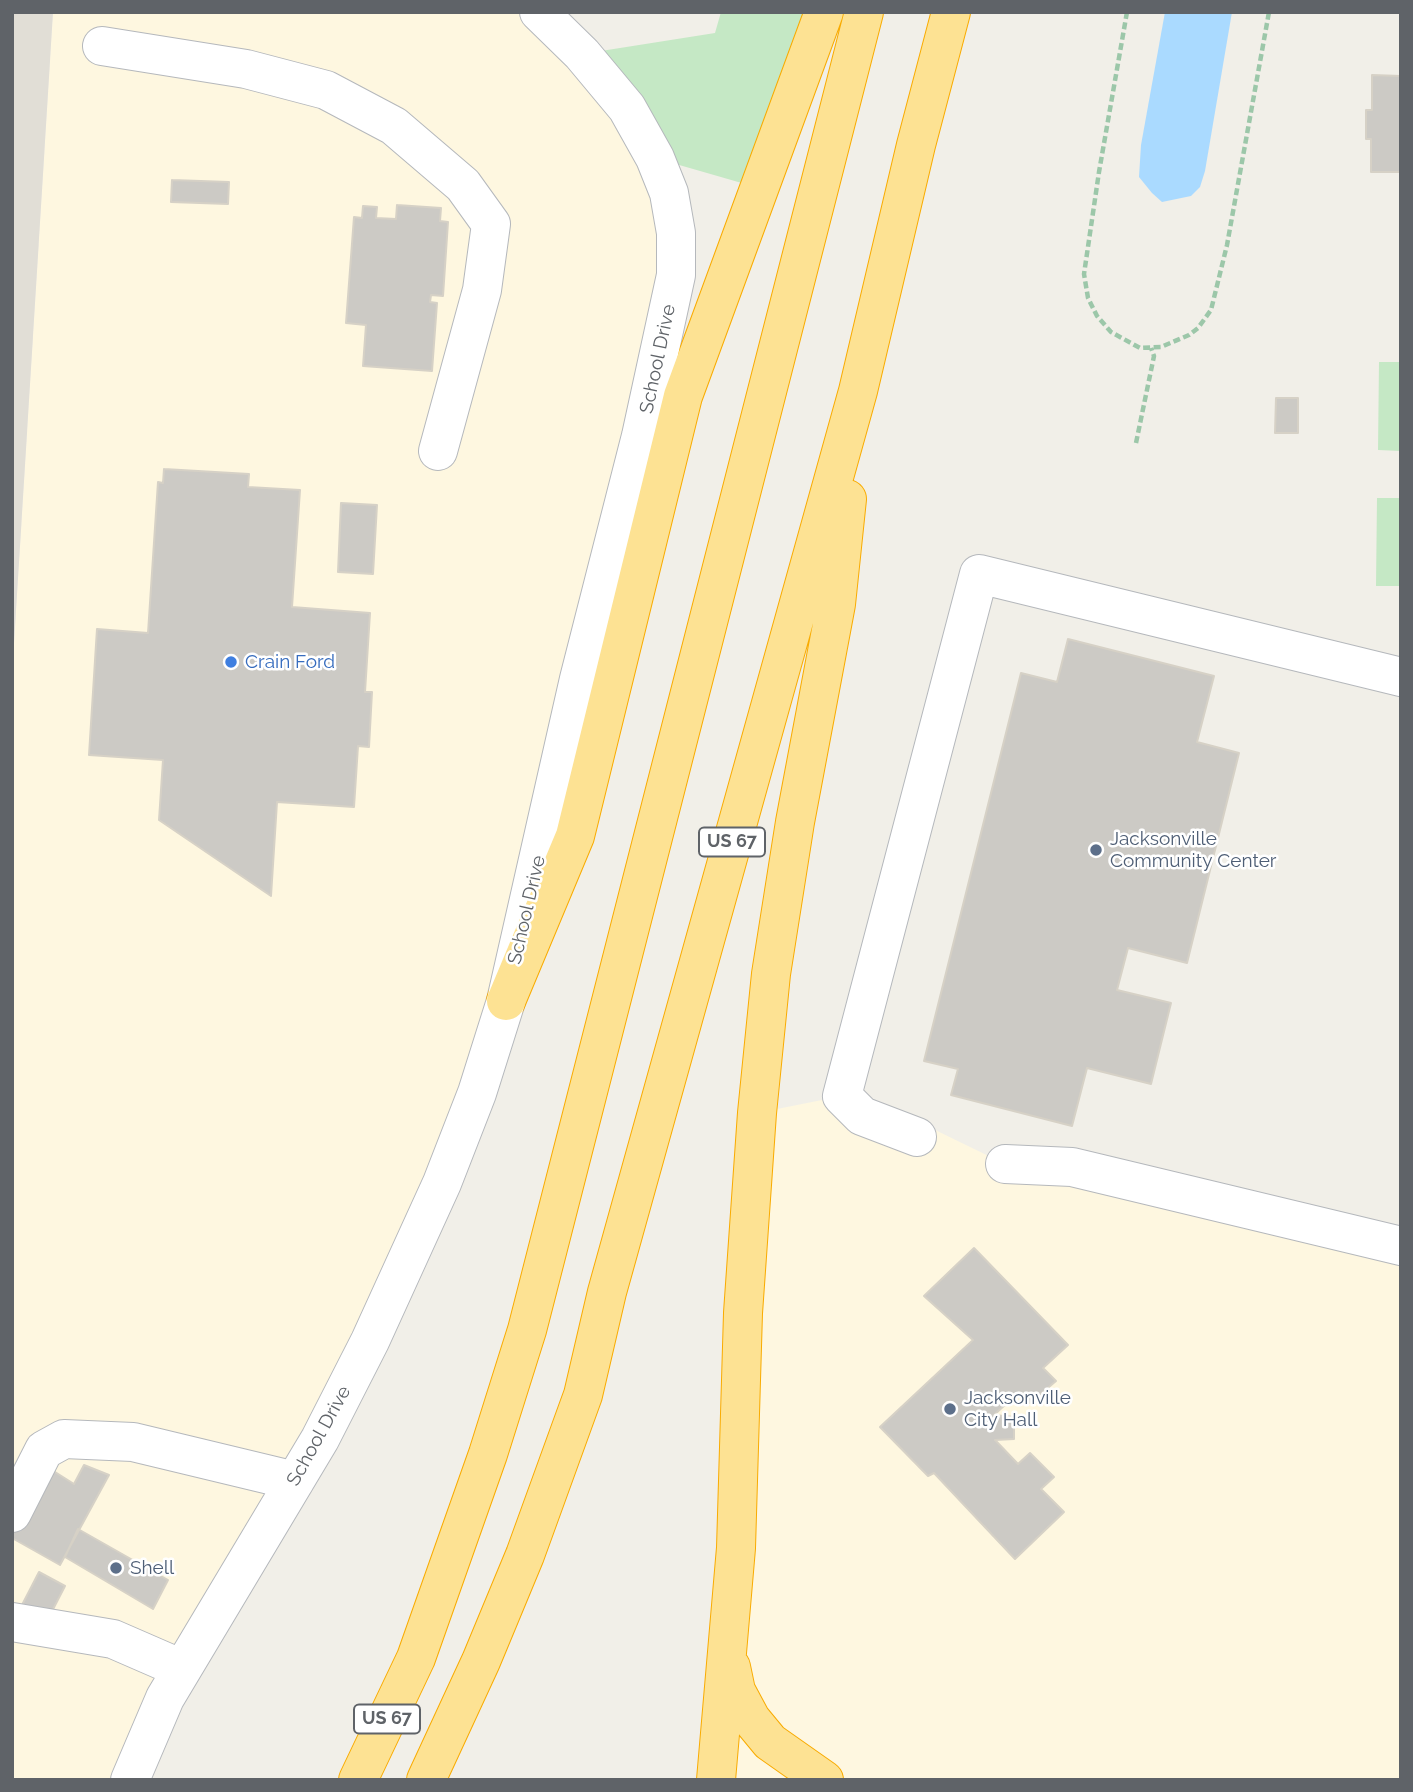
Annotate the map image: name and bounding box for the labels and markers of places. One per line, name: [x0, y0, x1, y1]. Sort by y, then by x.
place label: Crain Ford: [245, 651, 335, 673]
marker: Crain Ford: [223, 654, 239, 670]
place label: Jacksonville Community Center: [1110, 828, 1276, 872]
marker: Jacksonville Community Center: [1088, 842, 1104, 858]
place label: Jacksonville City Hall: [964, 1387, 1071, 1431]
marker: Jacksonville City Hall: [942, 1401, 958, 1417]
place label: Shell: [130, 1557, 174, 1579]
marker: Shell: [108, 1560, 124, 1576]

